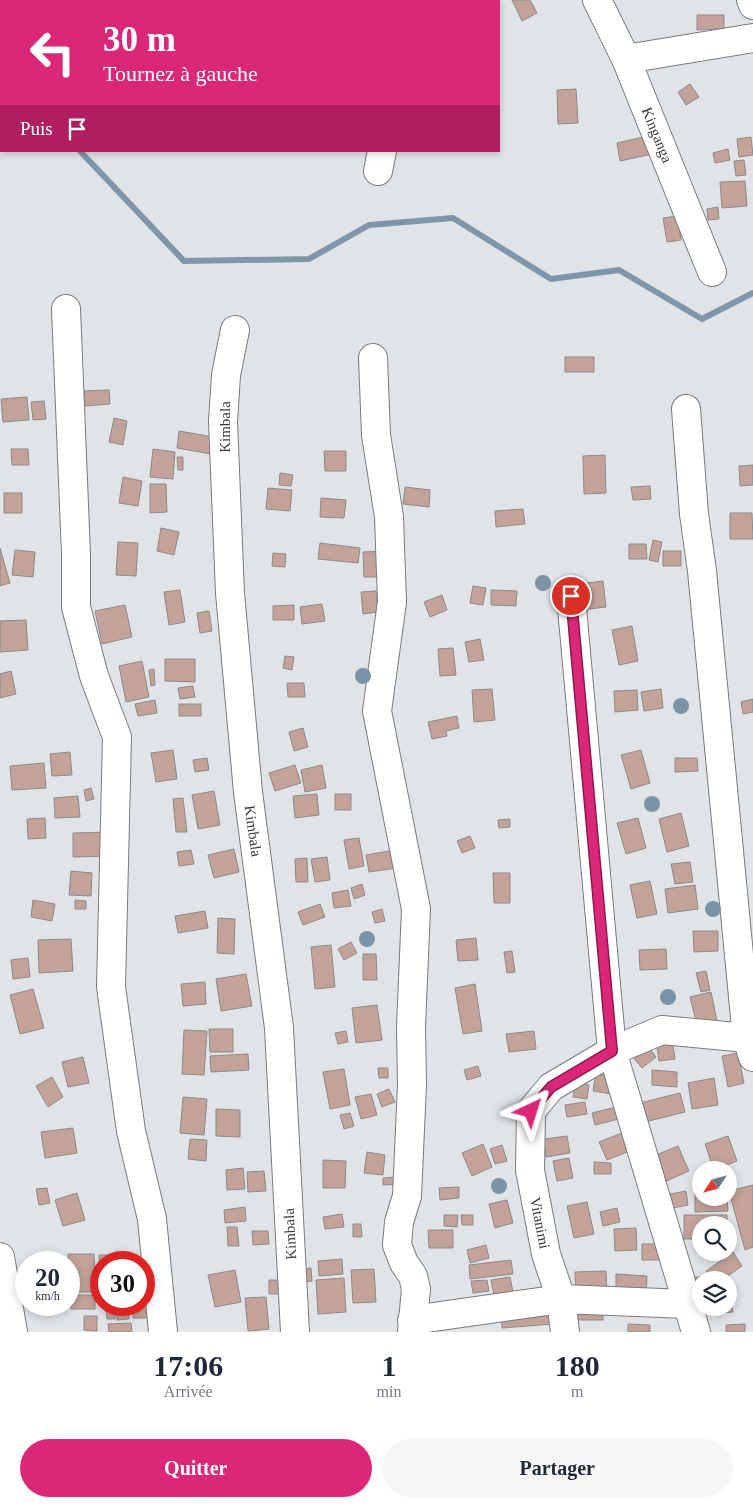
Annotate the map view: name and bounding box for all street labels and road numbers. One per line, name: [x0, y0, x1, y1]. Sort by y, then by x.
street label: Kinganga: [639, 105, 675, 165]
street label: Kimbala: [217, 401, 233, 453]
street label: Kimbala: [241, 804, 265, 858]
street label: Vitanimi: [527, 1196, 553, 1250]
street label: Kimbala: [281, 1207, 299, 1260]

